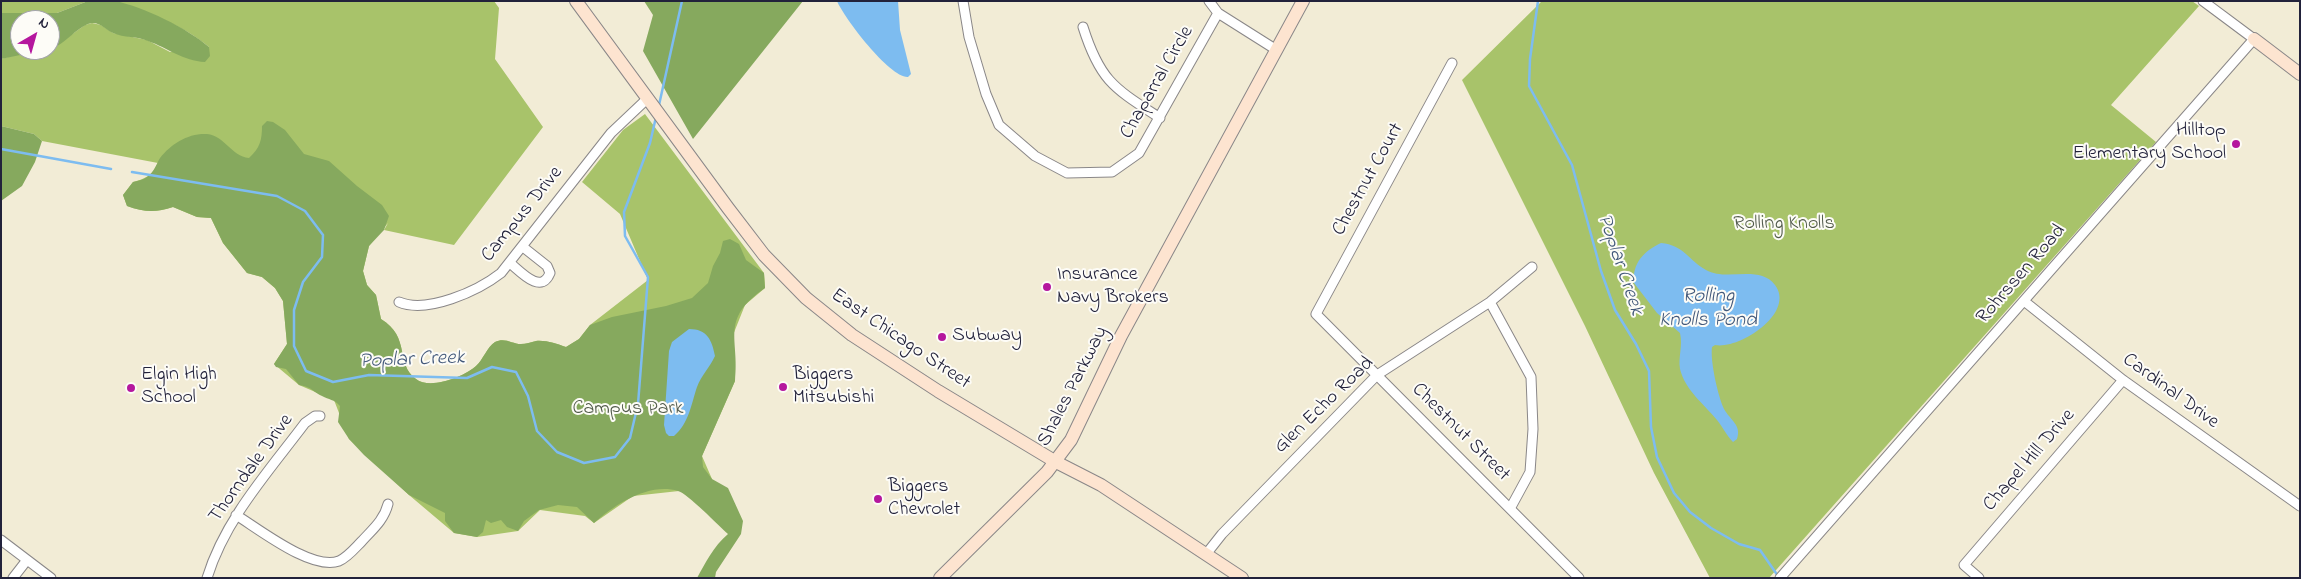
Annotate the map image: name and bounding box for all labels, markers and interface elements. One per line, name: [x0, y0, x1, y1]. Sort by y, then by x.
north arrow: [10, 10, 60, 60]
text: N: [34, 12, 54, 35]
street label: Chaparral Circle: [1116, 22, 1200, 144]
street label: Chestnut Court: [1328, 120, 1410, 240]
place label: Hilltop Elementary School: [2073, 120, 2226, 167]
marker: Hilltop Elementary School: [2230, 138, 2242, 150]
street label: Campus Drive: [477, 162, 569, 268]
water label: Poplar Creek: [1590, 211, 1648, 319]
park label: Rolling Knolls: [1733, 213, 1835, 237]
street label: Rohrssen Road: [1972, 220, 2072, 330]
place label: Insurance Navy Brokers: [1057, 264, 1169, 311]
marker: Insurance Navy Brokers: [1041, 281, 1053, 293]
street label: East Chicago Street: [826, 284, 974, 396]
water label: Rolling Knolls Pond: [1659, 285, 1757, 335]
street label: Shales Parkway: [1033, 323, 1115, 451]
place label: Subway: [952, 325, 1022, 349]
marker: Subway: [936, 331, 948, 343]
water label: Poplar Creek: [359, 347, 465, 375]
street label: Cardinal Drive: [2117, 349, 2223, 435]
street label: Glen Echo Road: [1270, 353, 1380, 459]
place label: Elgin High School: [141, 364, 217, 411]
place label: Biggers Mitsubishi: [793, 364, 874, 411]
street label: Chestnut Street: [1406, 379, 1514, 487]
marker: Biggers Mitsubishi: [777, 381, 789, 393]
marker: Elgin High School: [125, 382, 137, 394]
park label: Campus Park: [573, 398, 683, 422]
street label: Chapel Hill Drive: [1979, 405, 2081, 517]
street label: Thorndale Drive: [205, 410, 299, 528]
place label: Biggers Chevrolet: [888, 476, 960, 523]
marker: Biggers Chevrolet: [872, 493, 884, 505]

